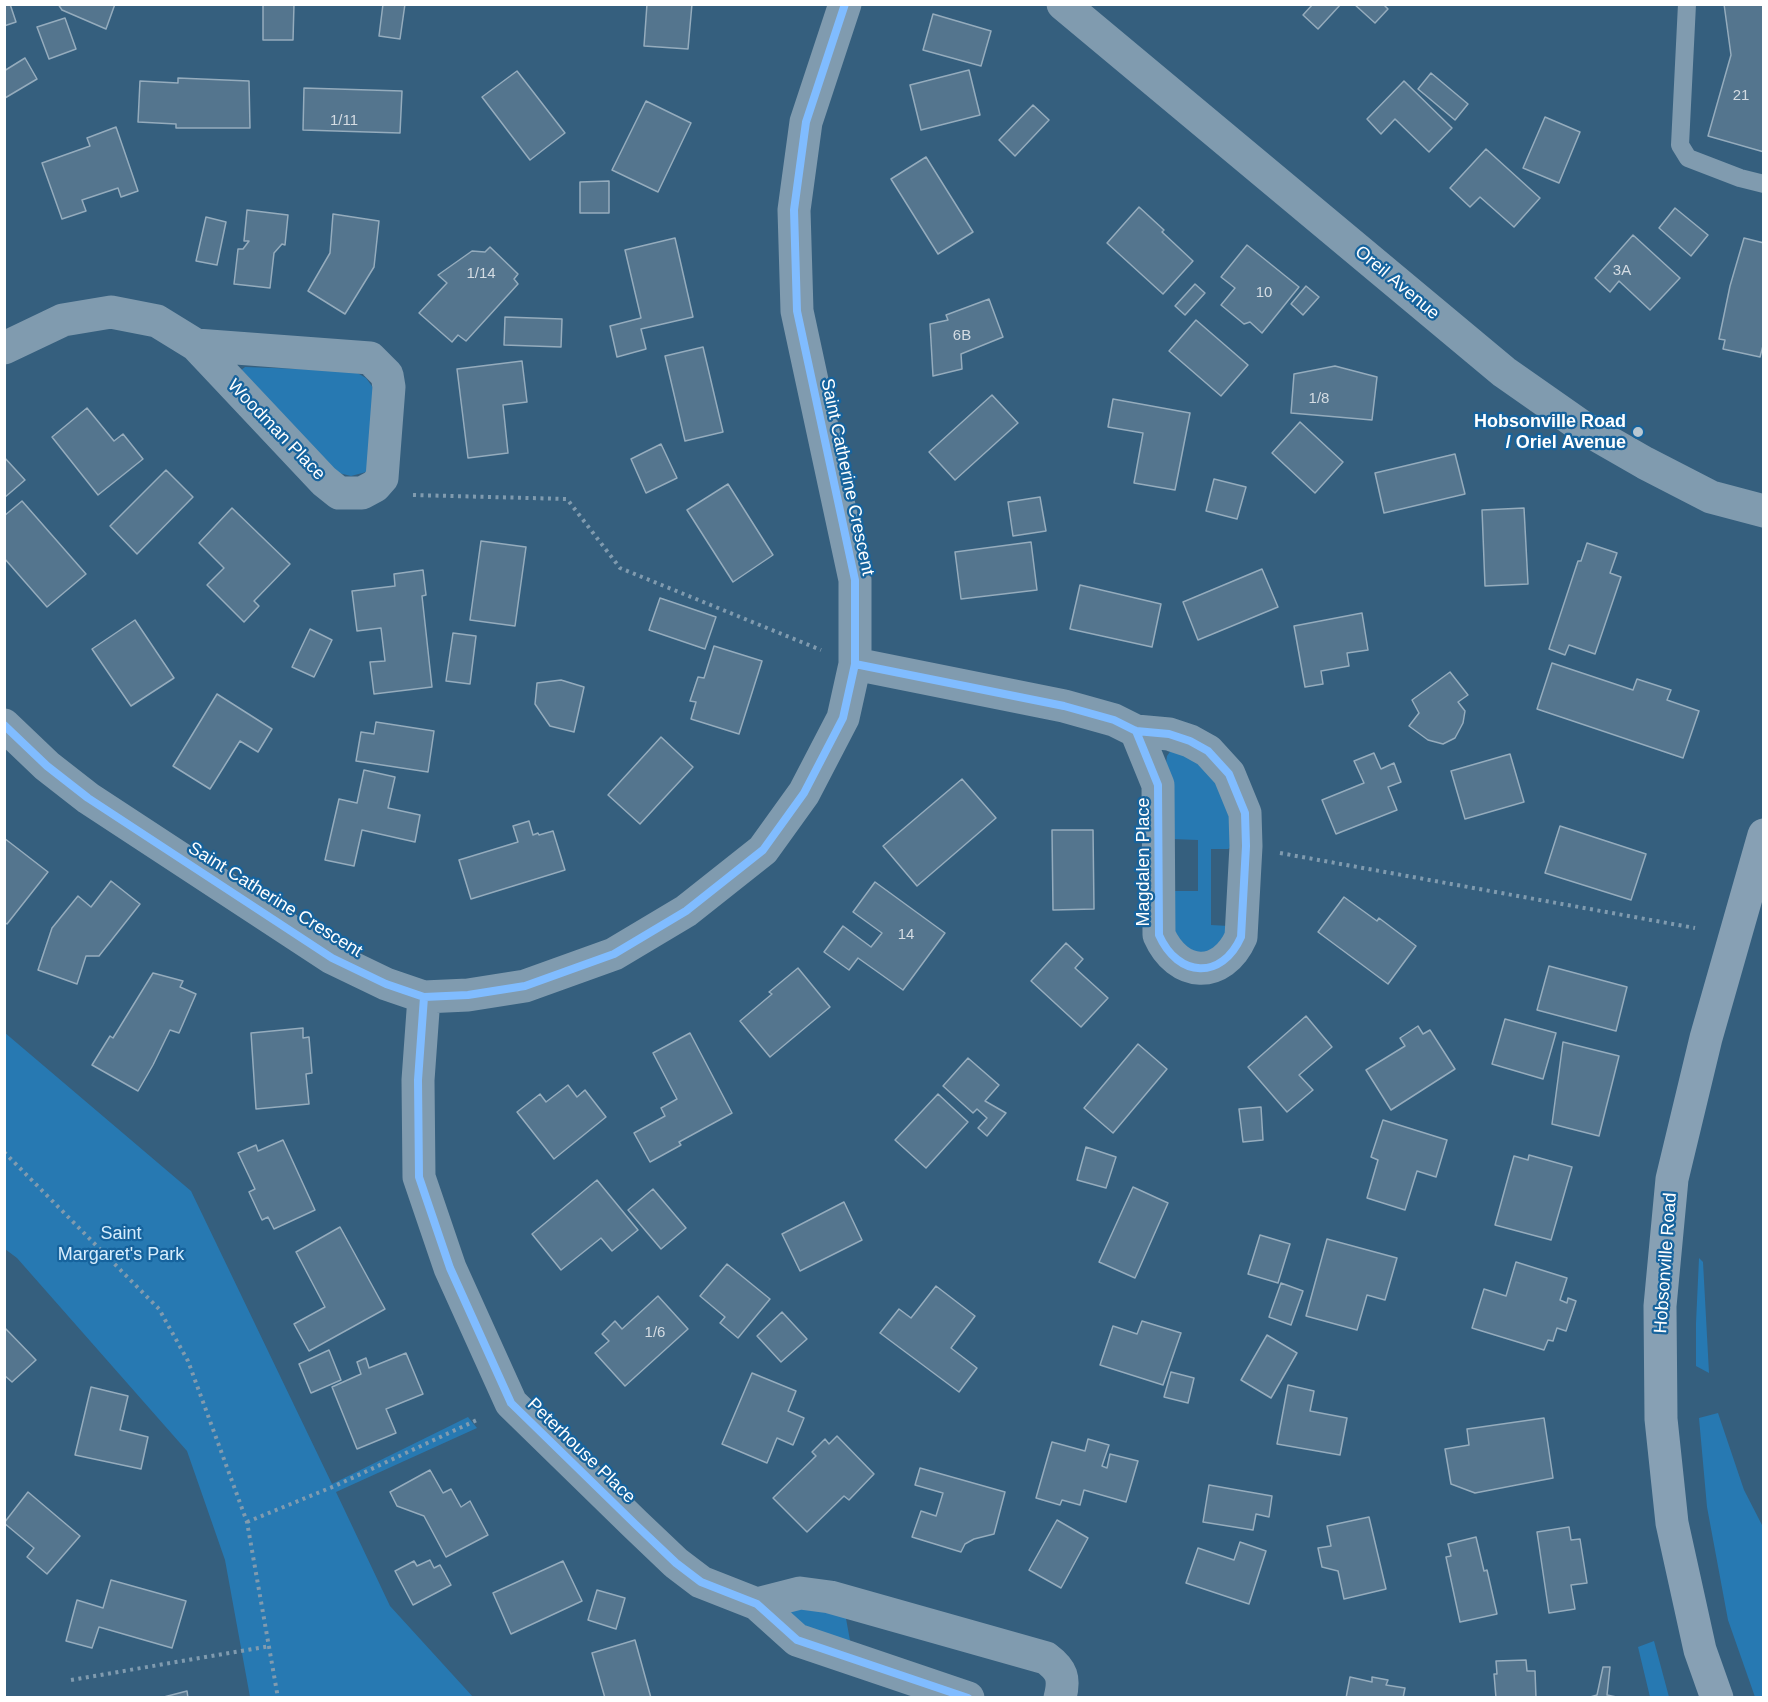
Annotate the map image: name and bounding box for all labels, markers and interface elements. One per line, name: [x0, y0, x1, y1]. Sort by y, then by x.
house number: 21: [1733, 87, 1749, 105]
house number: 1/11: [330, 112, 358, 130]
street label: Oreil Avenue: [1350, 241, 1444, 325]
house number: 3A: [1613, 262, 1631, 280]
house number: 1/14: [466, 265, 496, 283]
house number: 10: [1256, 284, 1272, 302]
house number: 6B: [953, 327, 971, 345]
street label: Woodman Place: [222, 375, 330, 485]
street label: Saint Catherine Crescent: [816, 376, 878, 578]
house number: 1/8: [1309, 390, 1329, 408]
place label: Hobsonville Road / Oriel Avenue: [1474, 411, 1626, 454]
marker: Hobsonville Road / Oriel Avenue: [1631, 425, 1645, 439]
street label: Magdalen Place: [1133, 797, 1155, 927]
street label: Saint Catherine Crescent: [184, 838, 366, 962]
house number: 14: [898, 926, 914, 944]
street label: Hobsonville Road: [1650, 1192, 1682, 1334]
park label: Saint Margaret's Park: [58, 1223, 184, 1266]
house number: 1/6: [645, 1324, 665, 1342]
street label: Peterhouse Place: [522, 1394, 640, 1508]

